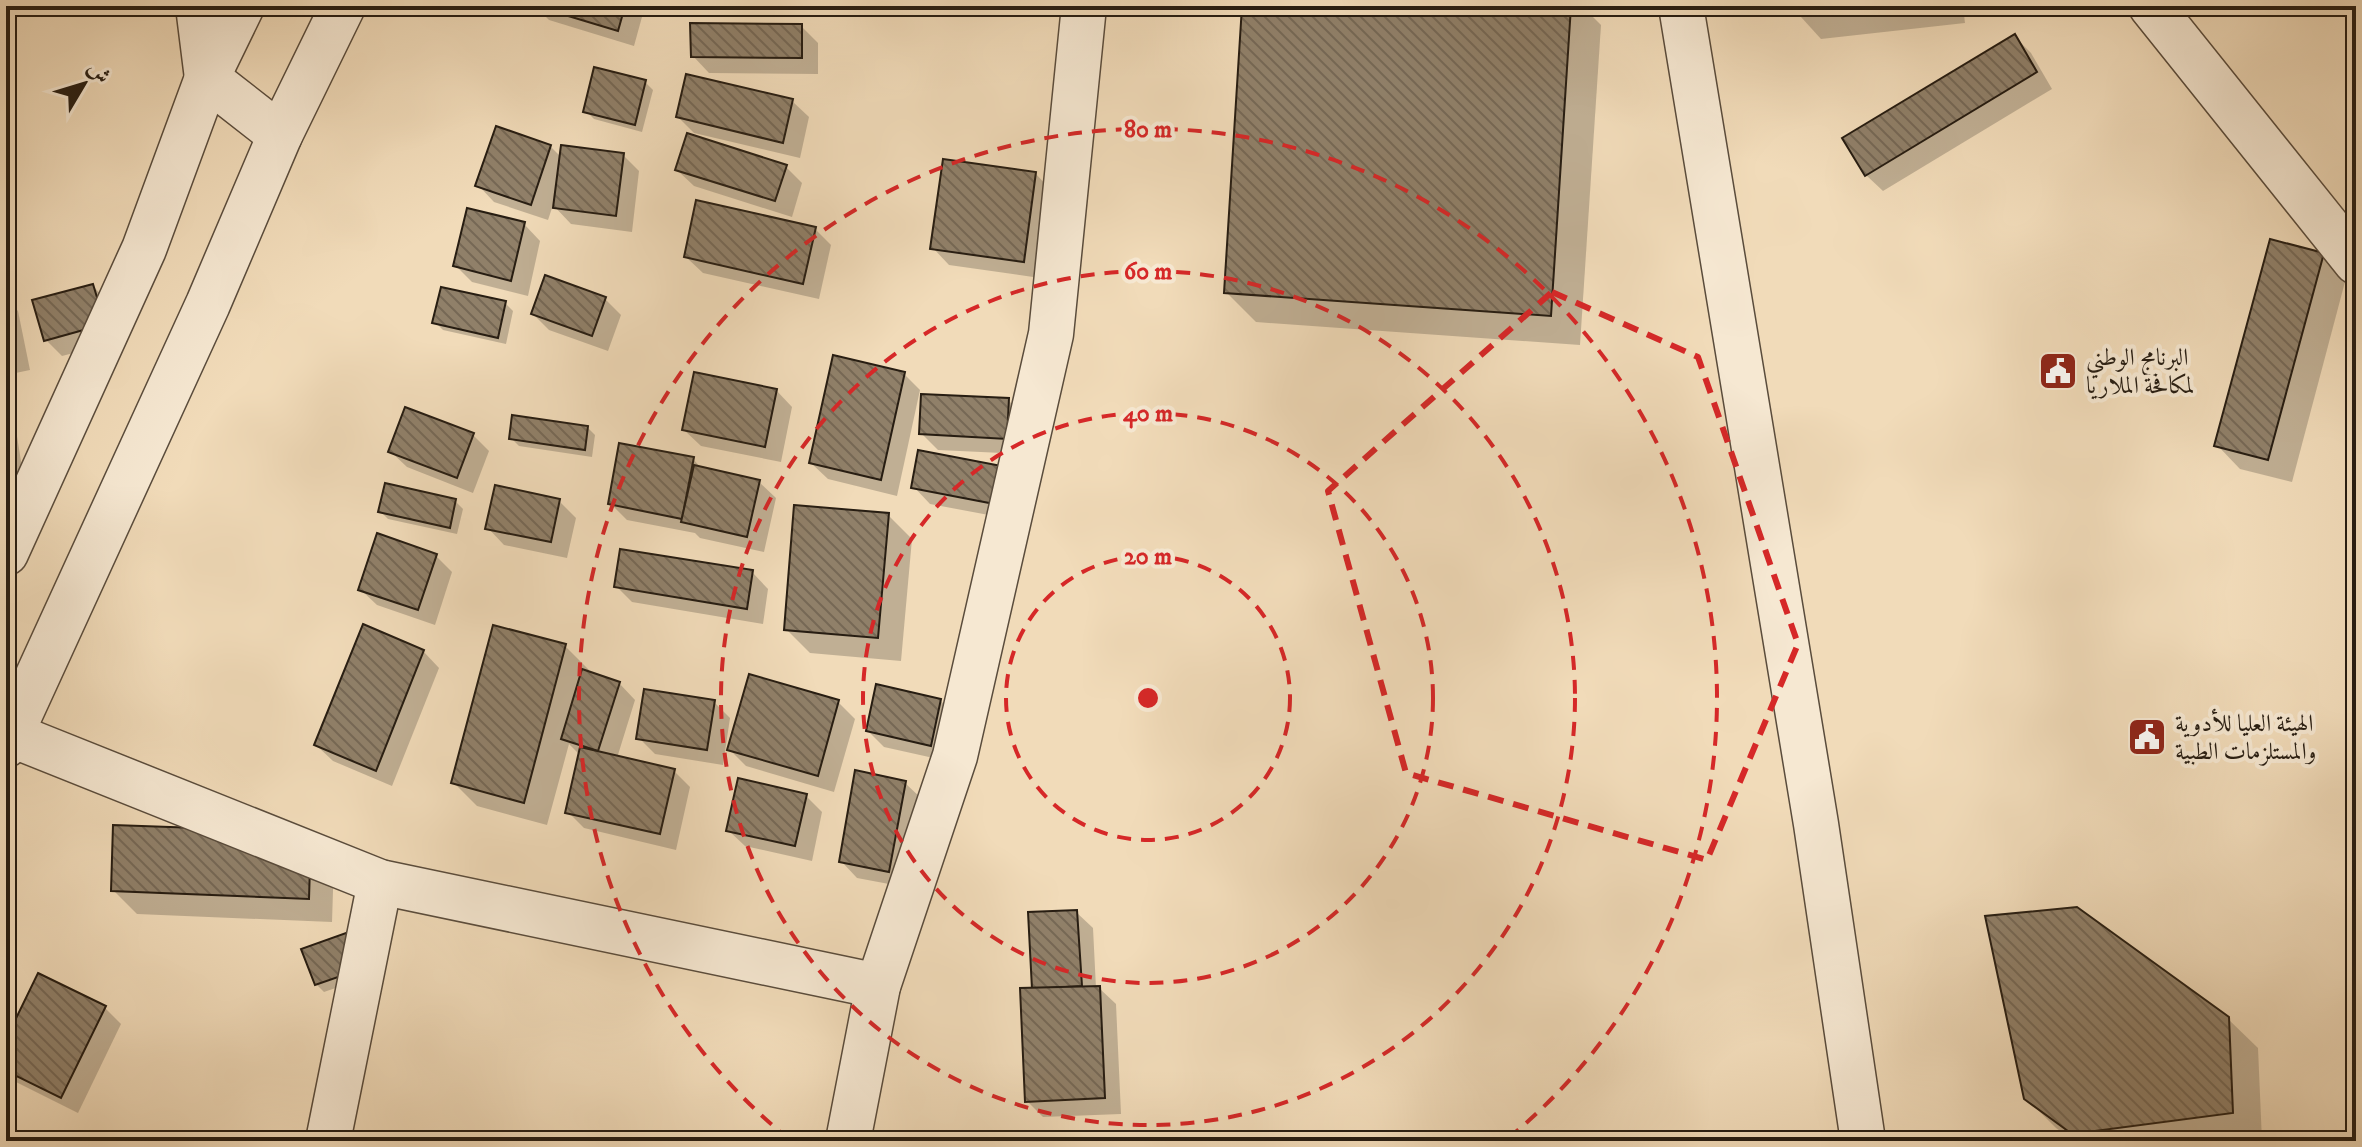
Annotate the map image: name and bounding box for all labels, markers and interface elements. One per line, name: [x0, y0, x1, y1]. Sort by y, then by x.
north arrow: [44, 44, 124, 124]
text: ش: [81, 56, 116, 90]
text: 80 m: [1124, 115, 1172, 145]
text: 60 m: [1124, 257, 1172, 287]
place label: البرنامج الوطني لمكافحة الملاريا: [2086, 343, 2195, 401]
public building icon: البرنامج الوطني لمكافحة الملاريا: [2037, 350, 2079, 392]
text: 40 m: [1123, 399, 1173, 429]
text: 20 m: [1124, 542, 1172, 572]
centre of rings: [1134, 684, 1162, 712]
place label: الهيئة العليا للأدوية والمستلزمات الطبية: [2175, 708, 2316, 767]
public building icon: الهيئة العليا للأدوية والمستلزمات الطبية: [2126, 716, 2168, 758]

